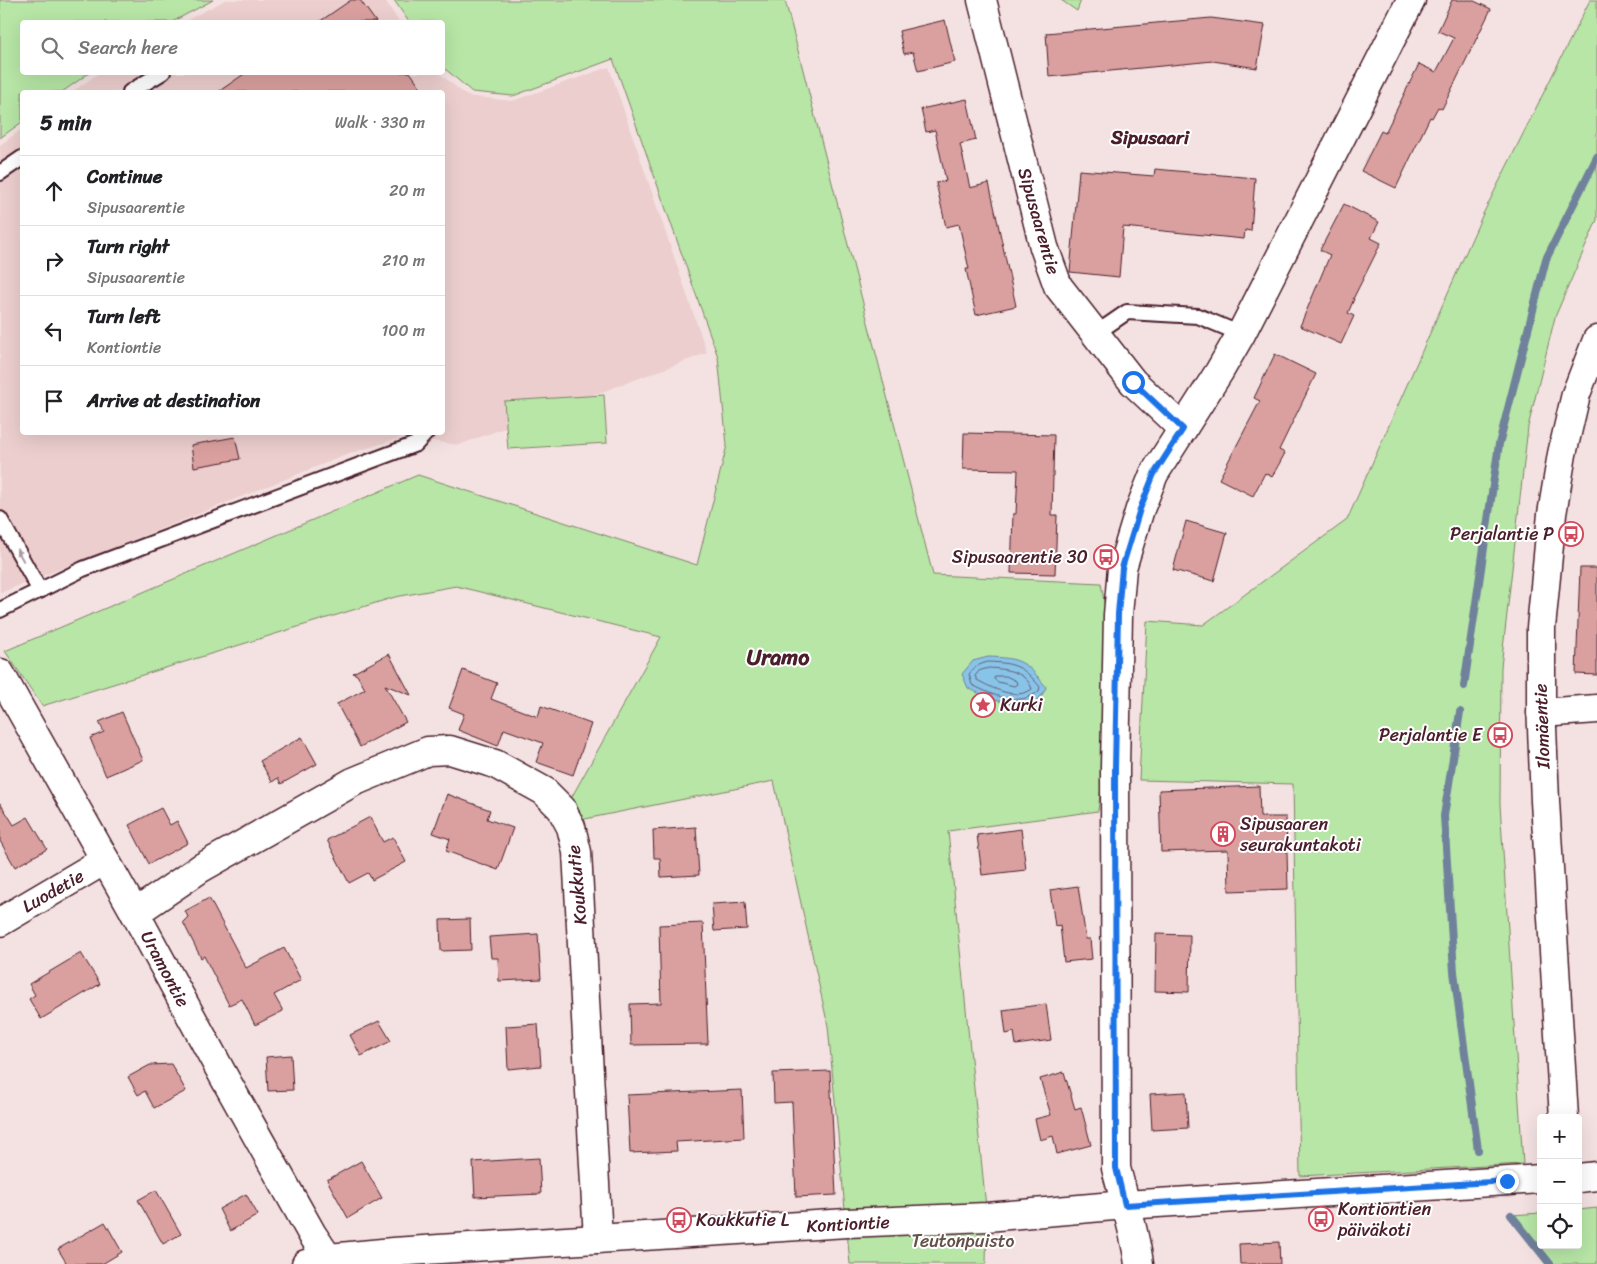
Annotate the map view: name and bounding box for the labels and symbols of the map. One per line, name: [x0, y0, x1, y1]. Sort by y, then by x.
district label: Sipusaari: [1110, 121, 1191, 154]
street label: Sipusaarentie: [1008, 164, 1070, 278]
route start: [1122, 371, 1145, 394]
place label: Perjalantie P: [1450, 518, 1554, 550]
bus stop icon: Perjalantie P: [1558, 521, 1584, 547]
place label: Sipusaarentie 30: [952, 541, 1088, 573]
bus stop icon: Sipusaarentie 30: [1093, 544, 1119, 570]
one-way arrow: [16, 548, 24, 562]
district label: Uramo: [747, 638, 810, 677]
street label: Ilomäentie: [1525, 683, 1560, 770]
place label: Kurki: [1000, 689, 1044, 721]
place icon: Kurki: [970, 692, 996, 718]
place label: Perjalantie E: [1379, 719, 1483, 751]
bus stop icon: Perjalantie E: [1487, 722, 1513, 748]
place label: Sipusaaren seurakuntakoti: [1239, 808, 1362, 861]
building icon: Sipusaaren seurakuntakoti: [1210, 821, 1236, 847]
street label: Koukkutie: [558, 844, 596, 926]
street label: Luodetie: [16, 860, 90, 922]
street label: Uramontie: [131, 925, 199, 1013]
route end: [1496, 1170, 1519, 1193]
place label: Kontiontien päiväkoti: [1337, 1193, 1431, 1246]
place label: Koukkutie L: [696, 1204, 790, 1236]
street label: Kontiontie: [806, 1206, 890, 1242]
bus stop icon: Kontiontien päiväkoti: [1308, 1206, 1334, 1232]
bus stop icon: Koukkutie L: [666, 1207, 692, 1233]
park label: Teutonpuisto: [912, 1225, 1015, 1257]

